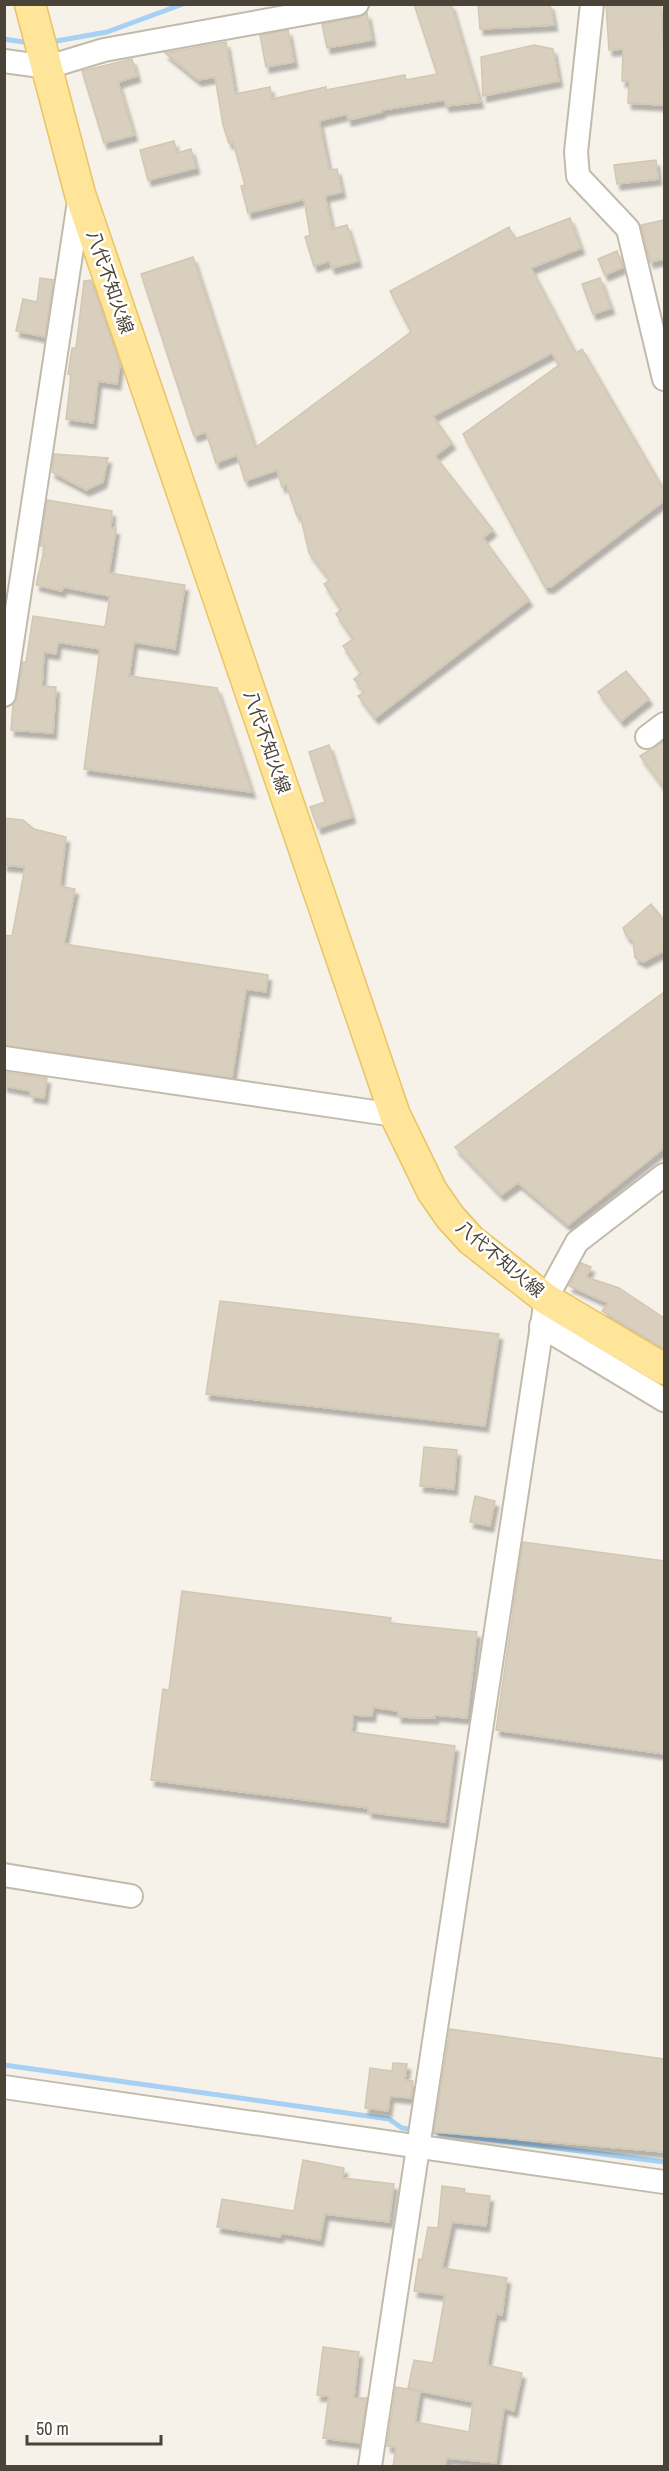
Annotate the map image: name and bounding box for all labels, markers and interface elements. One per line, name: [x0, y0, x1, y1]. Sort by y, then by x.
street label: 八代不知火線: [81, 227, 140, 337]
street label: 八代不知火線: [238, 687, 297, 797]
street label: 八代不知火線: [451, 1214, 550, 1303]
scale bar: [27, 2408, 160, 2446]
text: 50 m: [36, 2416, 69, 2441]

